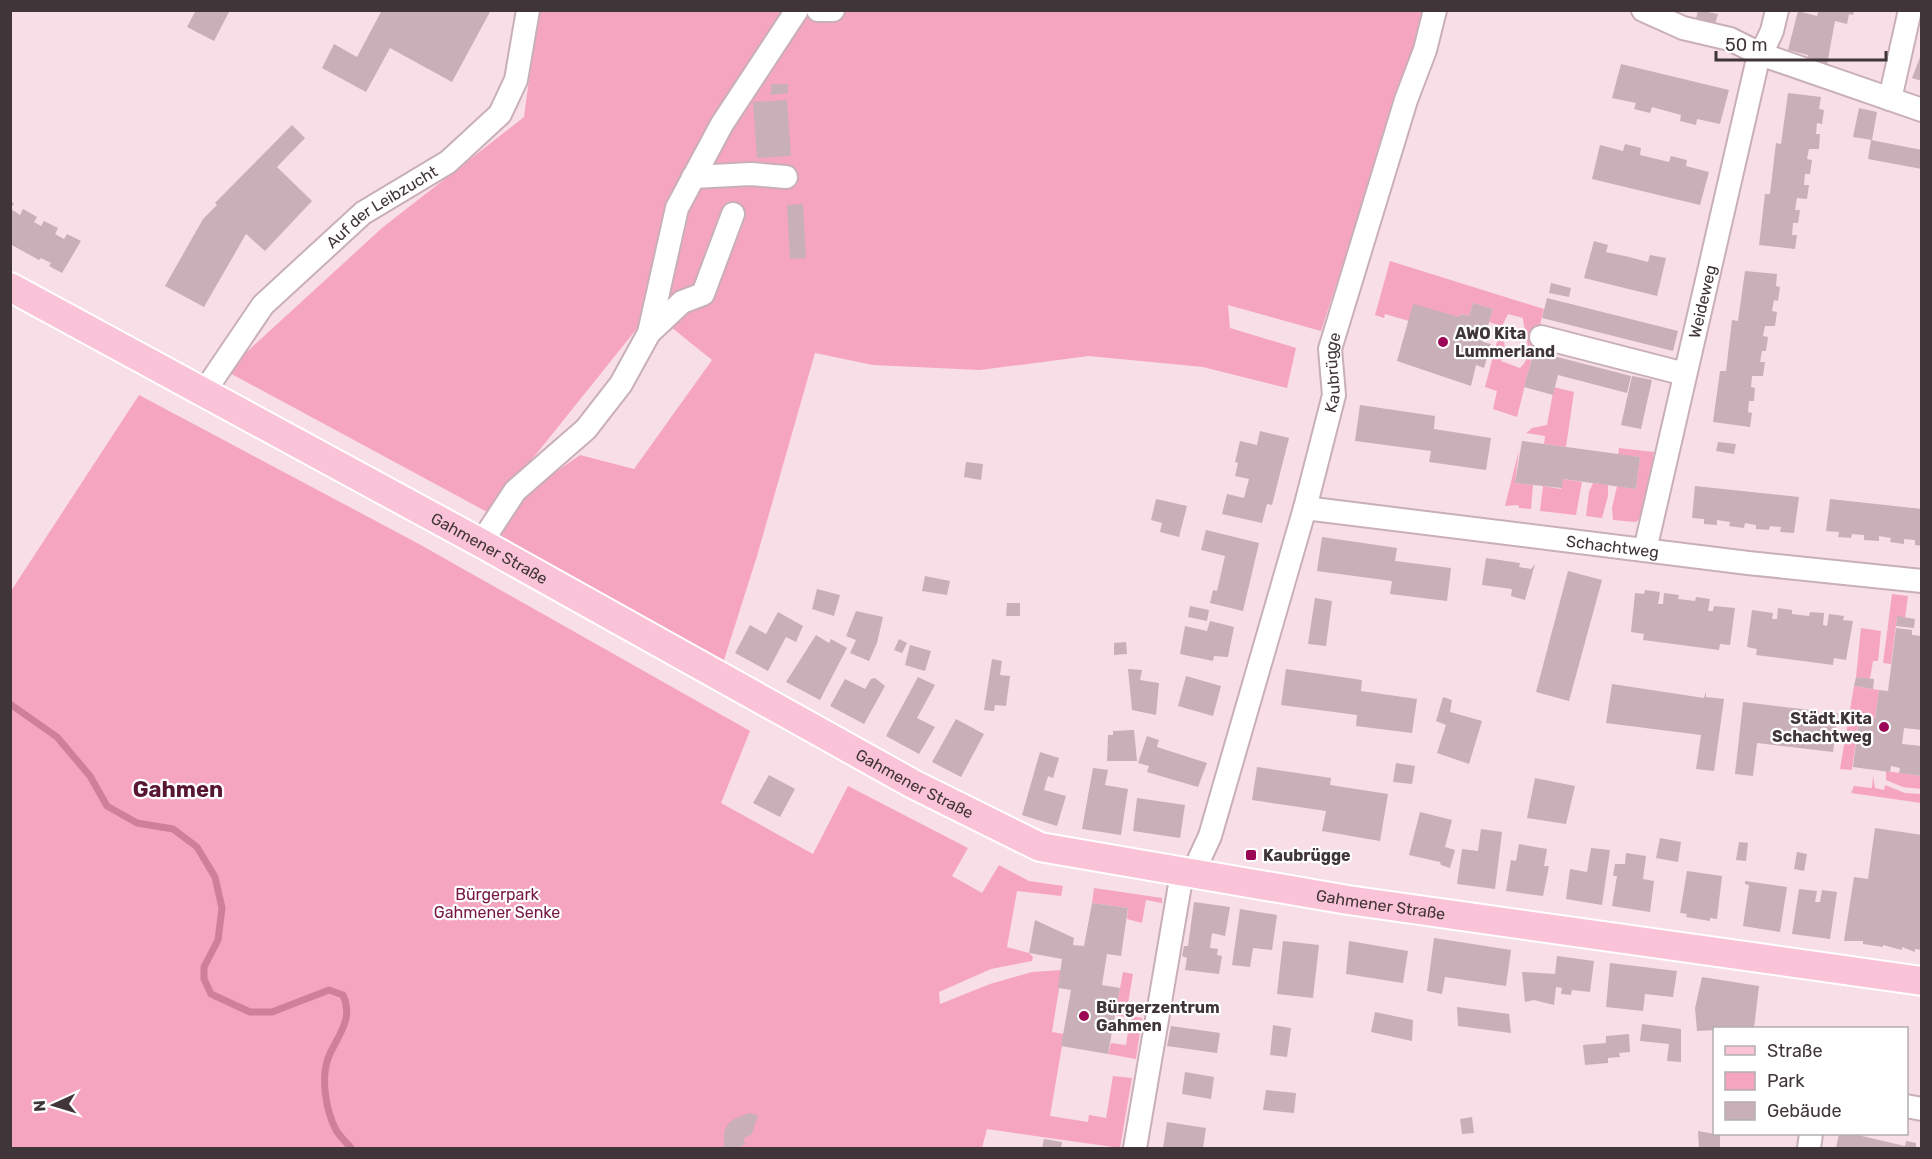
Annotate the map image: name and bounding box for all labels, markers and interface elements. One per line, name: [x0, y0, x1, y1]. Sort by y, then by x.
scale bar: [1716, 24, 1886, 62]
text: 50 m: [1725, 34, 1768, 56]
street label: Auf der Leibzucht: [322, 161, 441, 252]
street label: Weideweg: [1685, 263, 1720, 340]
place label: AWO Kita Lummerland: [1455, 324, 1555, 361]
street label: Kaubrügge: [1320, 330, 1344, 415]
marker: AWO Kita Lummerland: [1436, 335, 1450, 349]
street label: Gahmener Straße: [428, 508, 551, 588]
street label: Schachtweg: [1565, 531, 1660, 561]
place label: Städt.Kita Schachtweg: [1772, 709, 1872, 746]
marker: Städt.Kita Schachtweg: [1877, 720, 1891, 734]
street label: Gahmener Straße: [853, 745, 977, 822]
district label: Gahmen: [133, 776, 223, 803]
place label: Kaubrügge: [1263, 846, 1351, 865]
marker: Kaubrügge: [1244, 848, 1258, 862]
park label: Bürgerpark Gahmener Senke: [434, 885, 560, 922]
street label: Gahmener Straße: [1315, 885, 1447, 923]
place label: Bürgerzentrum Gahmen: [1096, 998, 1220, 1035]
marker: Bürgerzentrum Gahmen: [1077, 1009, 1091, 1023]
legend: [1713, 1027, 1908, 1135]
text: Straße: [1767, 1040, 1823, 1062]
text: Park: [1767, 1070, 1805, 1092]
north arrow: [24, 1075, 84, 1135]
text: N: [30, 1100, 49, 1112]
text: Gebäude: [1767, 1100, 1842, 1122]

